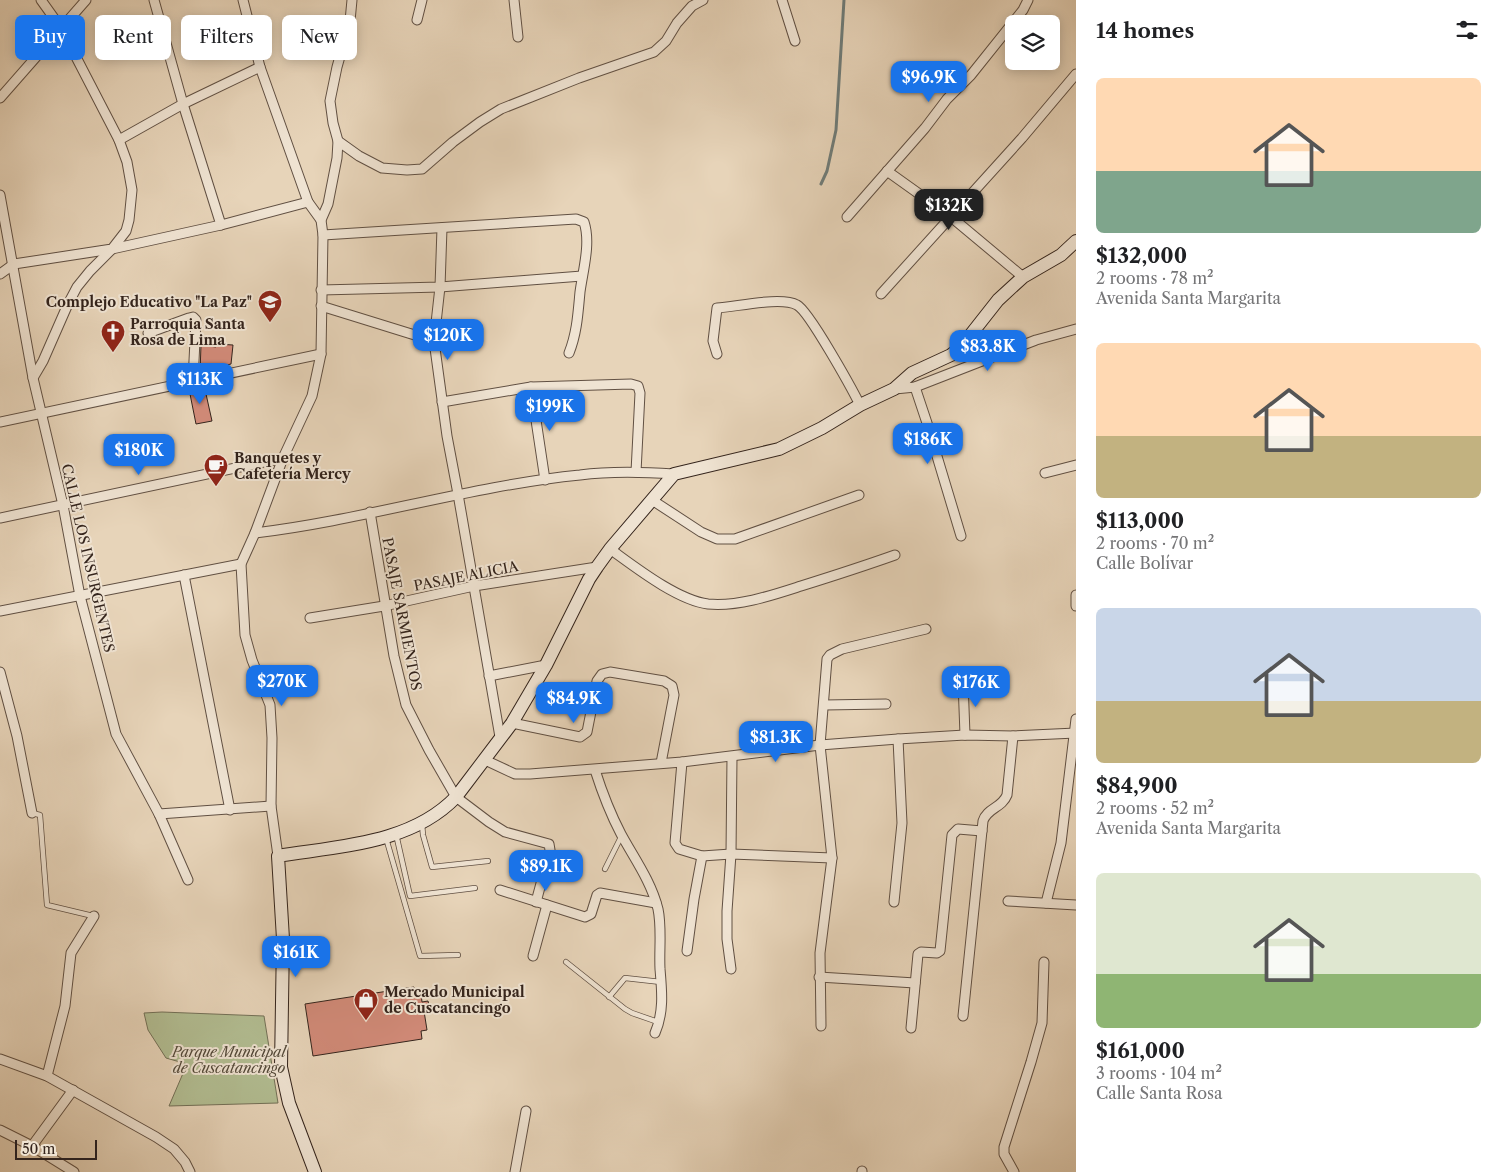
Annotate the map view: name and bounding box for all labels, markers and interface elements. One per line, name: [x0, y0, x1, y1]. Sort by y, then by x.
chip: Buy: [15, 15, 85, 60]
chip: Rent: [95, 15, 171, 60]
chip: Filters: [181, 15, 272, 60]
chip: New: [282, 15, 357, 60]
map controls: [1005, 15, 1060, 70]
button: layers: [1005, 15, 1060, 70]
icon: filters: [1453, 16, 1481, 44]
text: 14 homes: [1096, 18, 1194, 43]
pin: $96.9K: [888, 61, 970, 103]
text: $96.9K: [902, 67, 956, 87]
icon: home: [1244, 110, 1334, 200]
pin: $132K: [914, 188, 984, 231]
text: $132K: [925, 195, 973, 215]
text: $132,000: [1096, 243, 1187, 268]
text: 2 rooms · 78 m²: [1096, 268, 1214, 288]
text: Avenida Santa Margarita: [1096, 288, 1281, 308]
school or university icon: Complejo Educativo "La Paz": [257, 289, 283, 323]
place label: Complejo Educativo "La Paz": [46, 293, 252, 311]
place label: Parroquia Santa Rosa de Lima: [130, 315, 246, 349]
pin: $120K: [413, 318, 483, 361]
church icon: Parroquia Santa Rosa de Lima: [100, 319, 126, 353]
text: $120K: [424, 325, 472, 345]
pin: $83.8K: [947, 330, 1029, 372]
text: $83.8K: [961, 336, 1015, 356]
pin: $113K: [165, 362, 235, 405]
text: $113K: [177, 369, 223, 389]
icon: home: [1244, 375, 1334, 465]
pin: $199K: [515, 390, 585, 432]
text: $199K: [526, 396, 574, 416]
pin: $186K: [893, 422, 963, 465]
text: $186K: [904, 429, 952, 449]
pin: $180K: [104, 434, 174, 476]
text: $180K: [115, 440, 163, 460]
place label: Banquetes y Cafetería Mercy: [234, 449, 351, 483]
cafe icon: Banquetes y Cafetería Mercy: [203, 453, 229, 487]
street label: CALLE LOS INSURGENTES: [58, 462, 118, 654]
text: $113,000: [1096, 508, 1184, 533]
text: 2 rooms · 70 m²: [1096, 533, 1214, 553]
street label: PASAJE SARMIENTOS: [378, 536, 426, 692]
text: Calle Bolívar: [1096, 553, 1193, 573]
street label: PASAJE ALICIA: [412, 557, 520, 595]
icon: home: [1244, 640, 1334, 730]
pin: $270K: [247, 664, 317, 707]
pin: $176K: [941, 666, 1011, 708]
text: $270K: [257, 671, 307, 691]
text: $176K: [953, 672, 999, 692]
pin: $84.9K: [533, 682, 615, 724]
text: $84.9K: [547, 688, 601, 708]
pin: $81.3K: [735, 720, 817, 763]
text: $81.3K: [750, 727, 802, 747]
text: $84,900: [1096, 773, 1178, 798]
text: 2 rooms · 52 m²: [1096, 798, 1214, 818]
text: Avenida Santa Margarita: [1096, 818, 1281, 838]
pin: $89.1K: [505, 850, 587, 892]
text: $89.1K: [520, 856, 572, 876]
icon: home: [1244, 905, 1334, 995]
pin: $161K: [261, 936, 331, 978]
text: $161K: [273, 942, 319, 962]
place label: Mercado Municipal de Cuscatancingo: [384, 983, 525, 1017]
shop icon: Mercado Municipal de Cuscatancingo: [353, 987, 379, 1021]
text: $161,000: [1096, 1038, 1185, 1063]
park label: Parque Municipal de Cuscatancingo: [171, 1043, 287, 1077]
text: 3 rooms · 104 m²: [1096, 1063, 1222, 1083]
text: Calle Santa Rosa: [1096, 1083, 1222, 1103]
scale bar: [15, 1137, 98, 1160]
text: 50 m: [22, 1140, 55, 1158]

